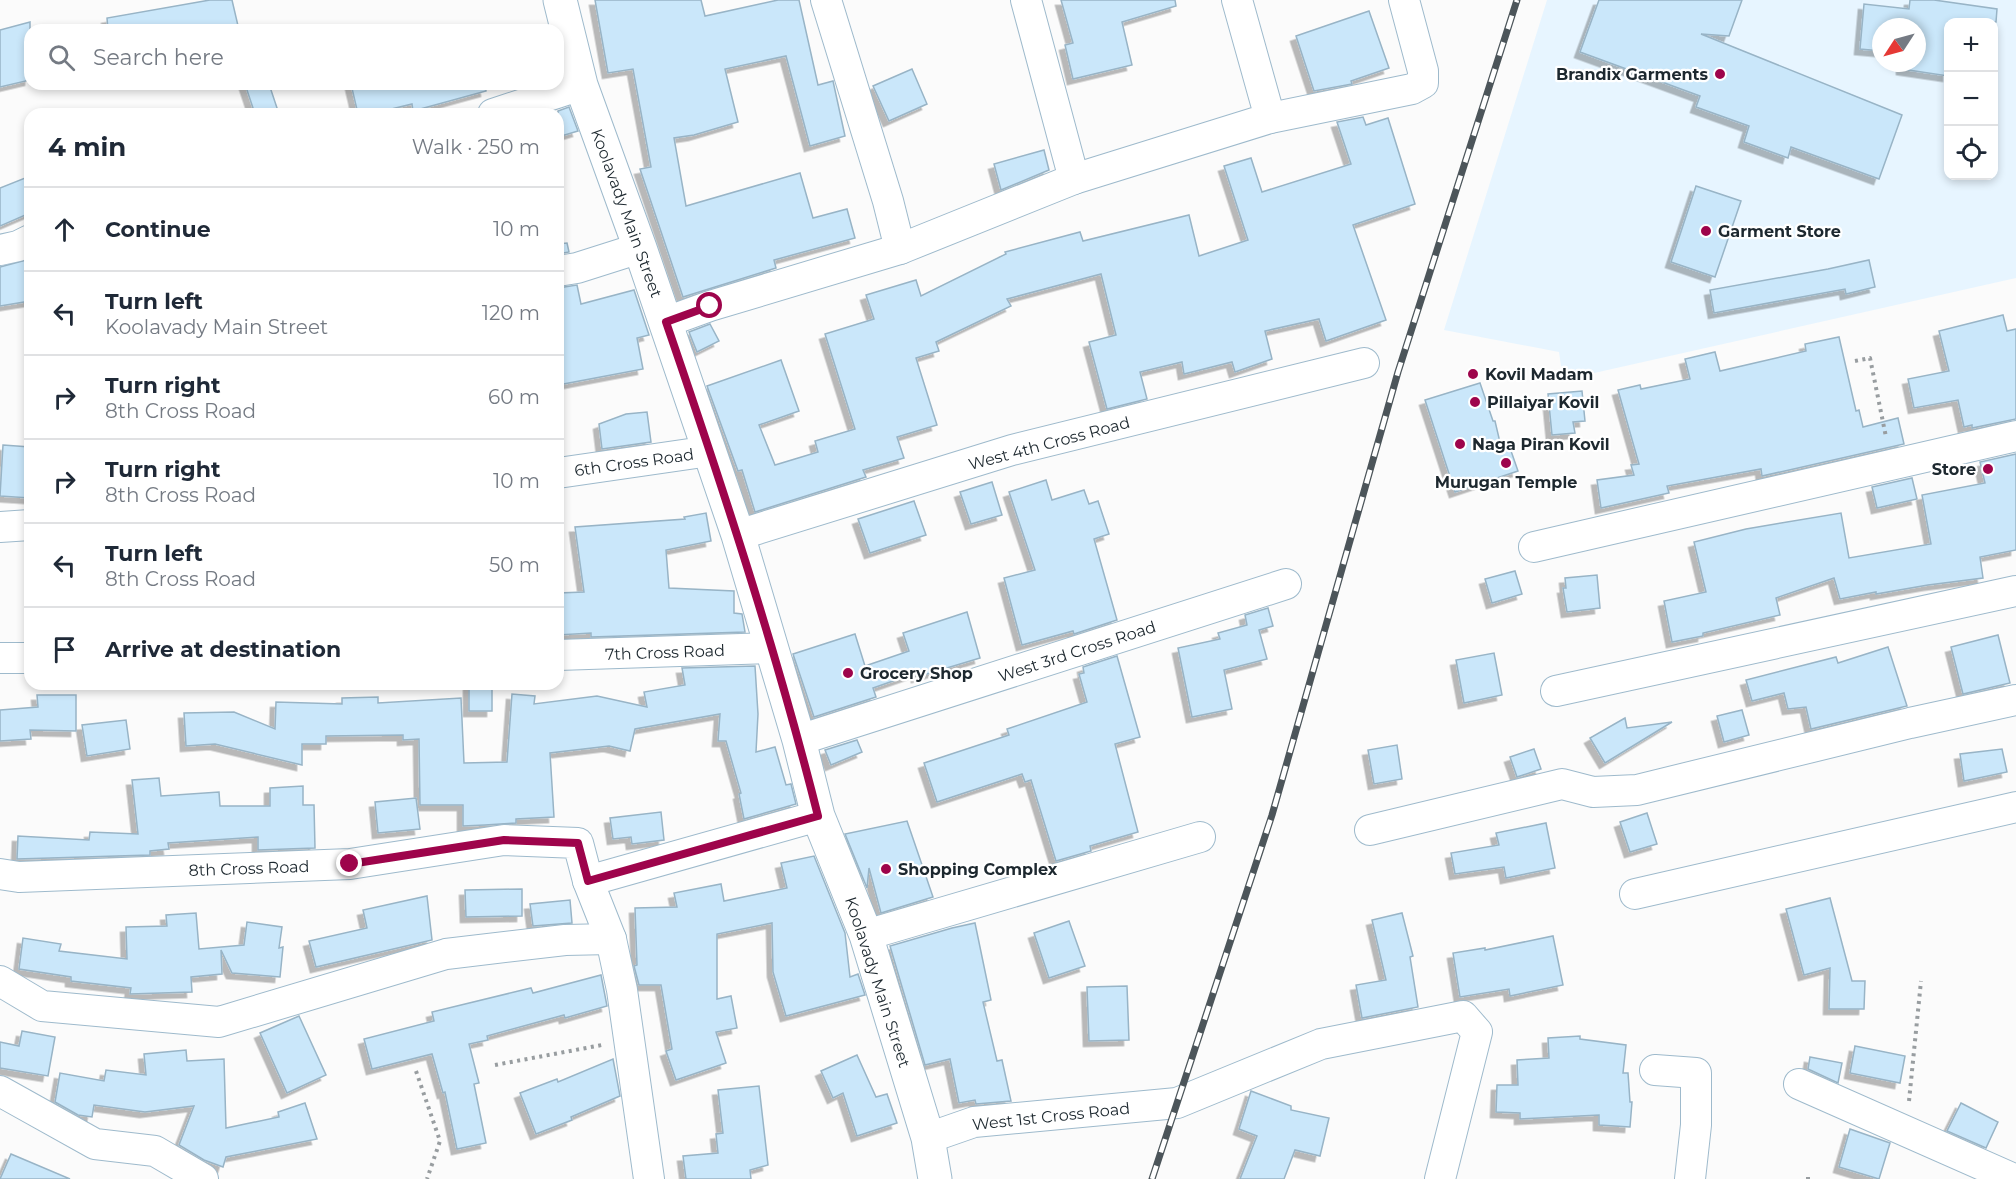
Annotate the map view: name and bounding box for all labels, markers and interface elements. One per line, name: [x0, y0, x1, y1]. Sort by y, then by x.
north arrow: [1872, 18, 1926, 72]
map controls: [1944, 18, 1998, 180]
button: +: [1944, 18, 1998, 72]
search box: [24, 24, 564, 90]
icon: search: [45, 41, 78, 74]
text: Search here: [93, 44, 224, 71]
place label: Brandix Garments: [1556, 65, 1708, 84]
marker: Brandix Garments: [1713, 67, 1727, 81]
button: −: [1944, 72, 1998, 126]
street label: Koolavady Main Street: [587, 126, 666, 301]
button: locate: [1944, 126, 1998, 180]
text: 4 min: [48, 131, 126, 163]
text: Walk · 250 m: [412, 135, 540, 159]
icon: ahead: [48, 213, 81, 246]
text: Continue: [105, 216, 211, 243]
text: 10 m: [493, 217, 540, 241]
place label: Garment Store: [1718, 222, 1841, 241]
marker: Garment Store: [1699, 224, 1713, 238]
text: Turn left: [105, 288, 203, 315]
route start: [696, 292, 722, 318]
icon: left: [48, 297, 81, 330]
text: 120 m: [482, 301, 540, 325]
text: Koolavady Main Street: [105, 315, 328, 339]
place label: Kovil Madam: [1485, 365, 1593, 384]
marker: Kovil Madam: [1466, 367, 1480, 381]
text: Turn right: [105, 372, 220, 399]
icon: right: [48, 381, 81, 414]
text: 60 m: [488, 385, 540, 409]
place label: Pillaiyar Kovil: [1487, 393, 1599, 412]
marker: Pillaiyar Kovil: [1468, 395, 1482, 409]
text: 8th Cross Road: [105, 399, 256, 423]
street label: West 4th Cross Road: [966, 413, 1132, 474]
place label: Naga Piran Kovil: [1472, 435, 1610, 454]
marker: Naga Piran Kovil: [1453, 437, 1467, 451]
street label: 6th Cross Road: [573, 445, 695, 480]
text: Turn right: [105, 456, 220, 483]
marker: Murugan Temple: [1499, 456, 1513, 470]
place label: Store: [1932, 460, 1976, 479]
marker: Store: [1981, 462, 1995, 476]
icon: right: [48, 465, 81, 498]
text: 10 m: [493, 469, 540, 493]
place label: Murugan Temple: [1435, 473, 1577, 492]
text: 8th Cross Road: [105, 483, 256, 507]
text: Turn left: [105, 540, 203, 567]
icon: left: [48, 549, 81, 582]
text: 50 m: [489, 553, 540, 577]
text: 8th Cross Road: [105, 567, 256, 591]
street label: West 3rd Cross Road: [996, 617, 1158, 686]
icon: arrive: [48, 633, 81, 666]
text: Arrive at destination: [105, 636, 341, 663]
street label: 7th Cross Road: [605, 641, 725, 664]
place label: Grocery Shop: [860, 664, 973, 683]
marker: Grocery Shop: [841, 666, 855, 680]
route end: [336, 850, 362, 876]
street label: 8th Cross Road: [188, 857, 310, 880]
place label: Shopping Complex: [898, 860, 1058, 879]
marker: Shopping Complex: [879, 862, 893, 876]
street label: Koolavady Main Street: [841, 894, 914, 1070]
street label: West 1st Cross Road: [971, 1099, 1131, 1134]

